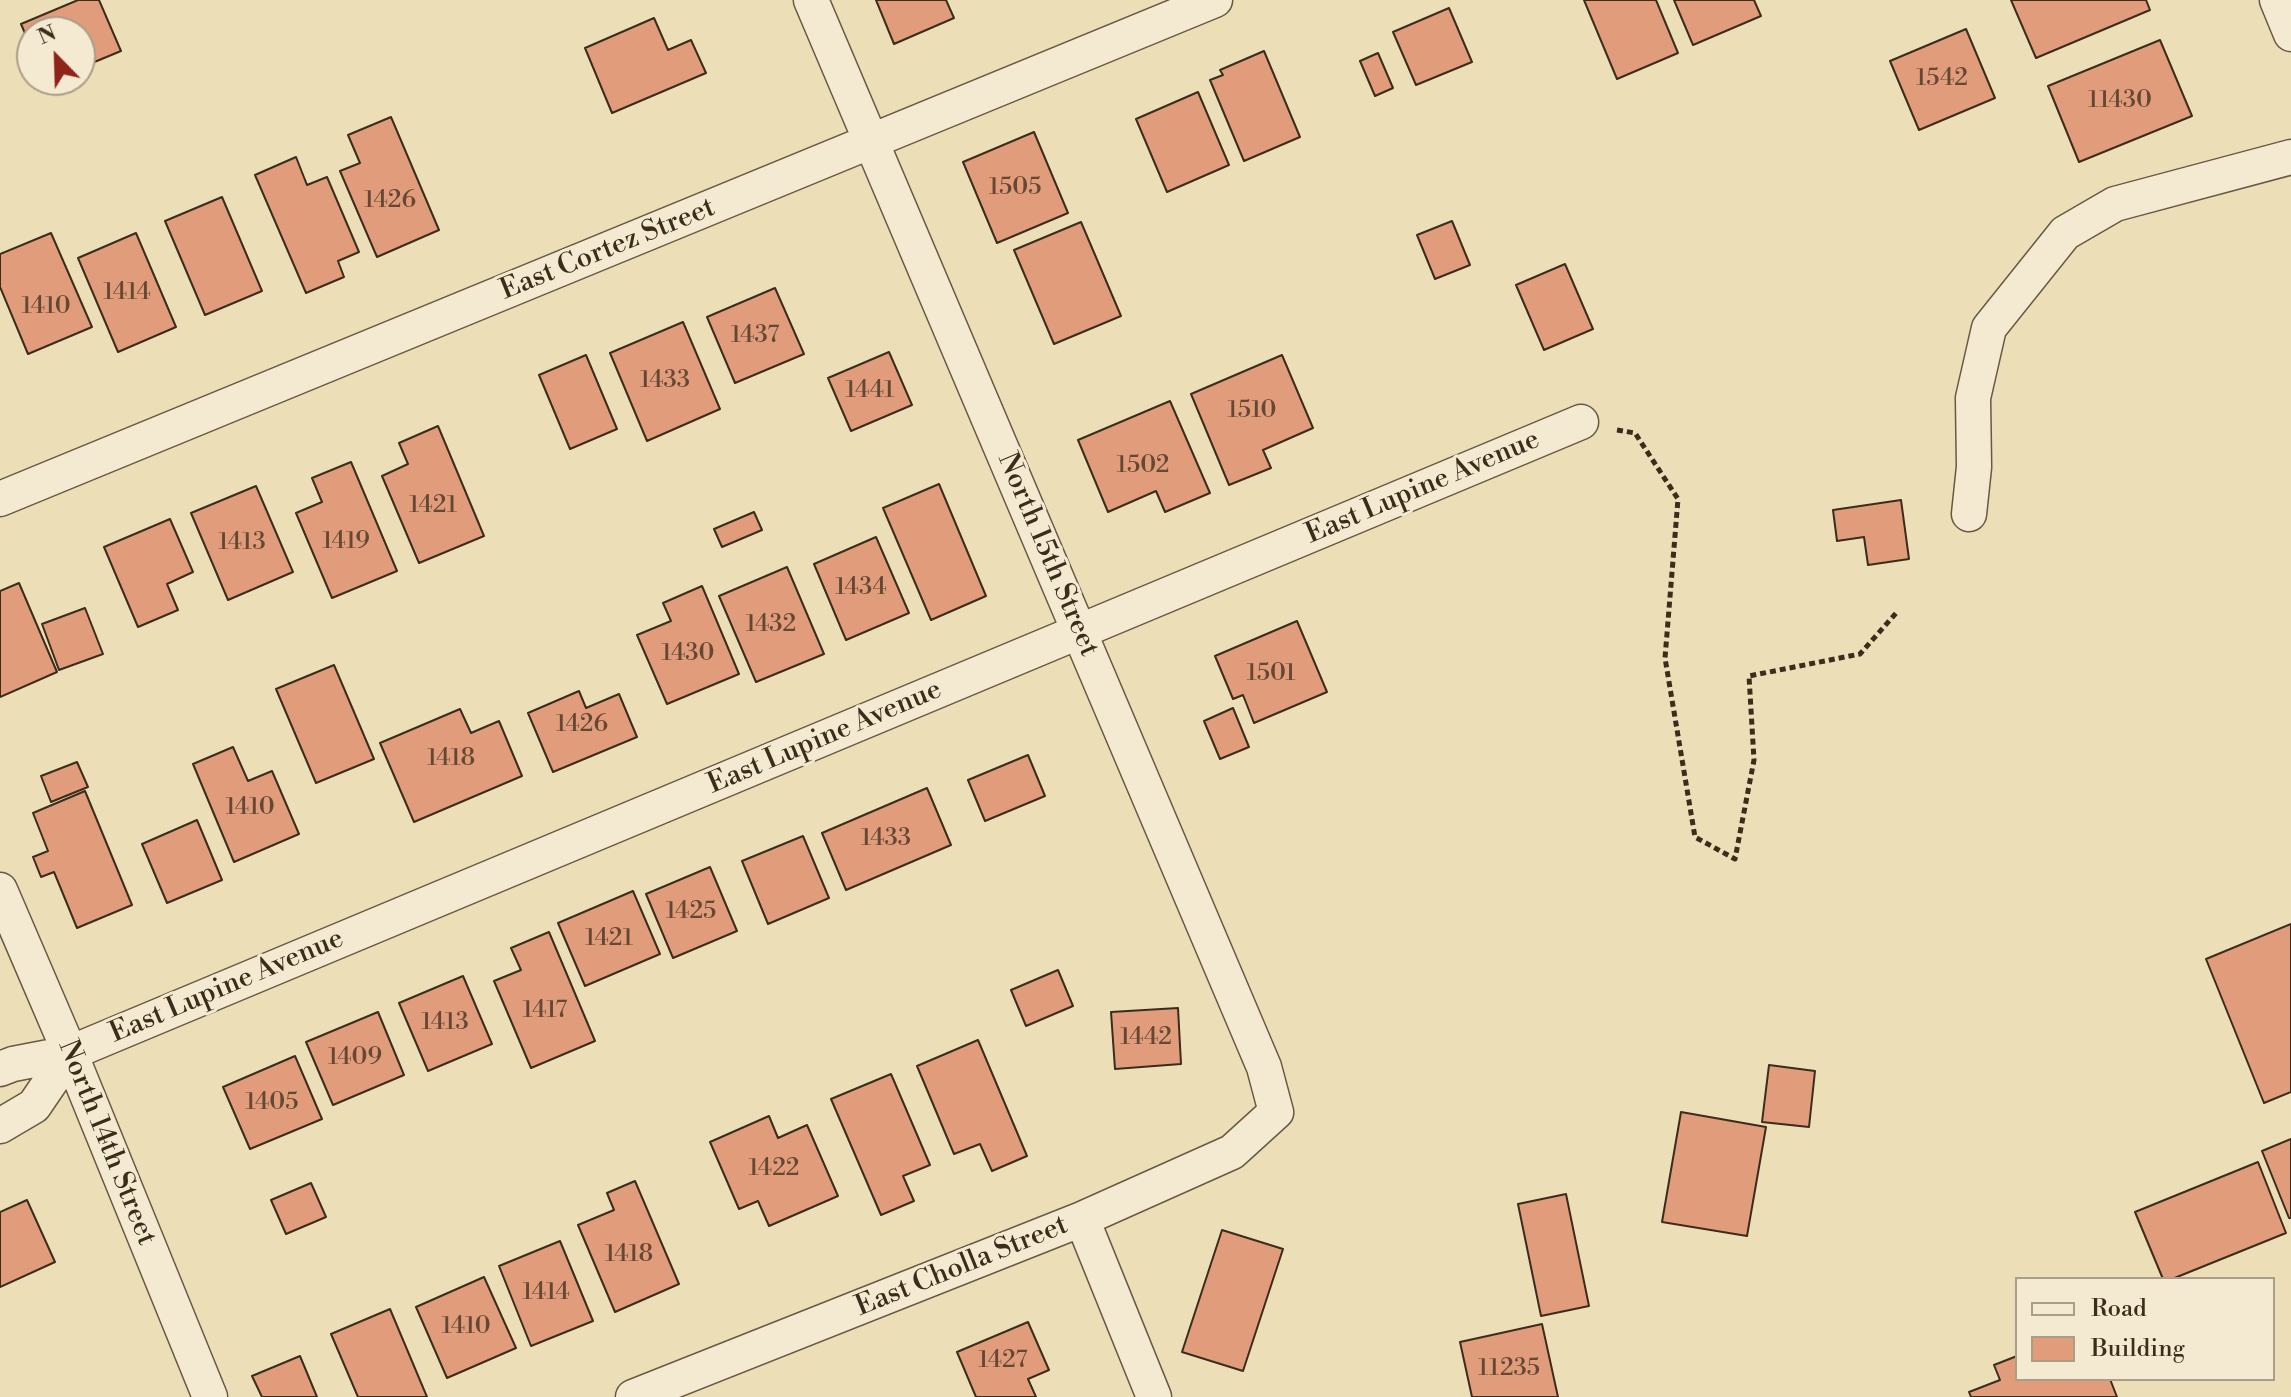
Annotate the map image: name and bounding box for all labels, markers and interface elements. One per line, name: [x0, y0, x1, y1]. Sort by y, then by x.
north arrow: [16, 16, 96, 96]
text: N: [34, 19, 60, 51]
house number: 1542: [1916, 65, 1968, 93]
house number: 11430: [2088, 87, 2152, 115]
house number: 1505: [989, 174, 1041, 202]
house number: 1426: [364, 187, 416, 215]
street label: East Cortez Street: [496, 192, 720, 308]
house number: 1414: [103, 279, 151, 307]
house number: 1410: [21, 293, 71, 321]
house number: 1437: [731, 322, 779, 350]
house number: 1433: [640, 367, 690, 395]
house number: 1441: [846, 377, 894, 405]
house number: 1510: [1227, 397, 1277, 425]
street label: East Lupine Avenue: [1301, 424, 1545, 552]
street label: North 15th Street: [989, 448, 1105, 662]
house number: 1502: [1117, 452, 1169, 480]
house number: 1421: [409, 492, 457, 520]
house number: 1419: [322, 528, 370, 556]
house number: 1413: [218, 529, 266, 557]
house number: 1434: [835, 574, 887, 602]
house number: 1432: [746, 611, 796, 639]
house number: 1430: [662, 640, 714, 668]
house number: 1501: [1246, 660, 1296, 688]
street label: East Lupine Avenue: [703, 674, 947, 802]
house number: 1426: [556, 711, 608, 739]
house number: 1418: [427, 745, 475, 773]
house number: 1410: [225, 794, 275, 822]
house number: 1433: [861, 825, 911, 853]
house number: 1425: [666, 898, 716, 926]
street label: East Lupine Avenue: [105, 923, 349, 1051]
house number: 1421: [585, 925, 633, 953]
house number: 1417: [523, 997, 567, 1025]
house number: 1413: [421, 1009, 469, 1037]
house number: 1442: [1120, 1024, 1172, 1052]
street label: North 14th Street: [50, 1036, 162, 1250]
house number: 1409: [328, 1044, 382, 1072]
house number: 1405: [246, 1089, 298, 1117]
house number: 1422: [748, 1155, 800, 1183]
street label: East Cholla Street: [851, 1209, 1073, 1325]
house number: 1418: [605, 1241, 653, 1269]
legend: [2015, 1277, 2275, 1381]
house number: 1414: [522, 1279, 570, 1307]
text: Road: [2091, 1294, 2147, 1324]
house number: 1410: [441, 1313, 491, 1341]
text: Building: [2091, 1334, 2185, 1364]
house number: 1427: [978, 1347, 1028, 1375]
house number: 11235: [1478, 1355, 1540, 1383]

